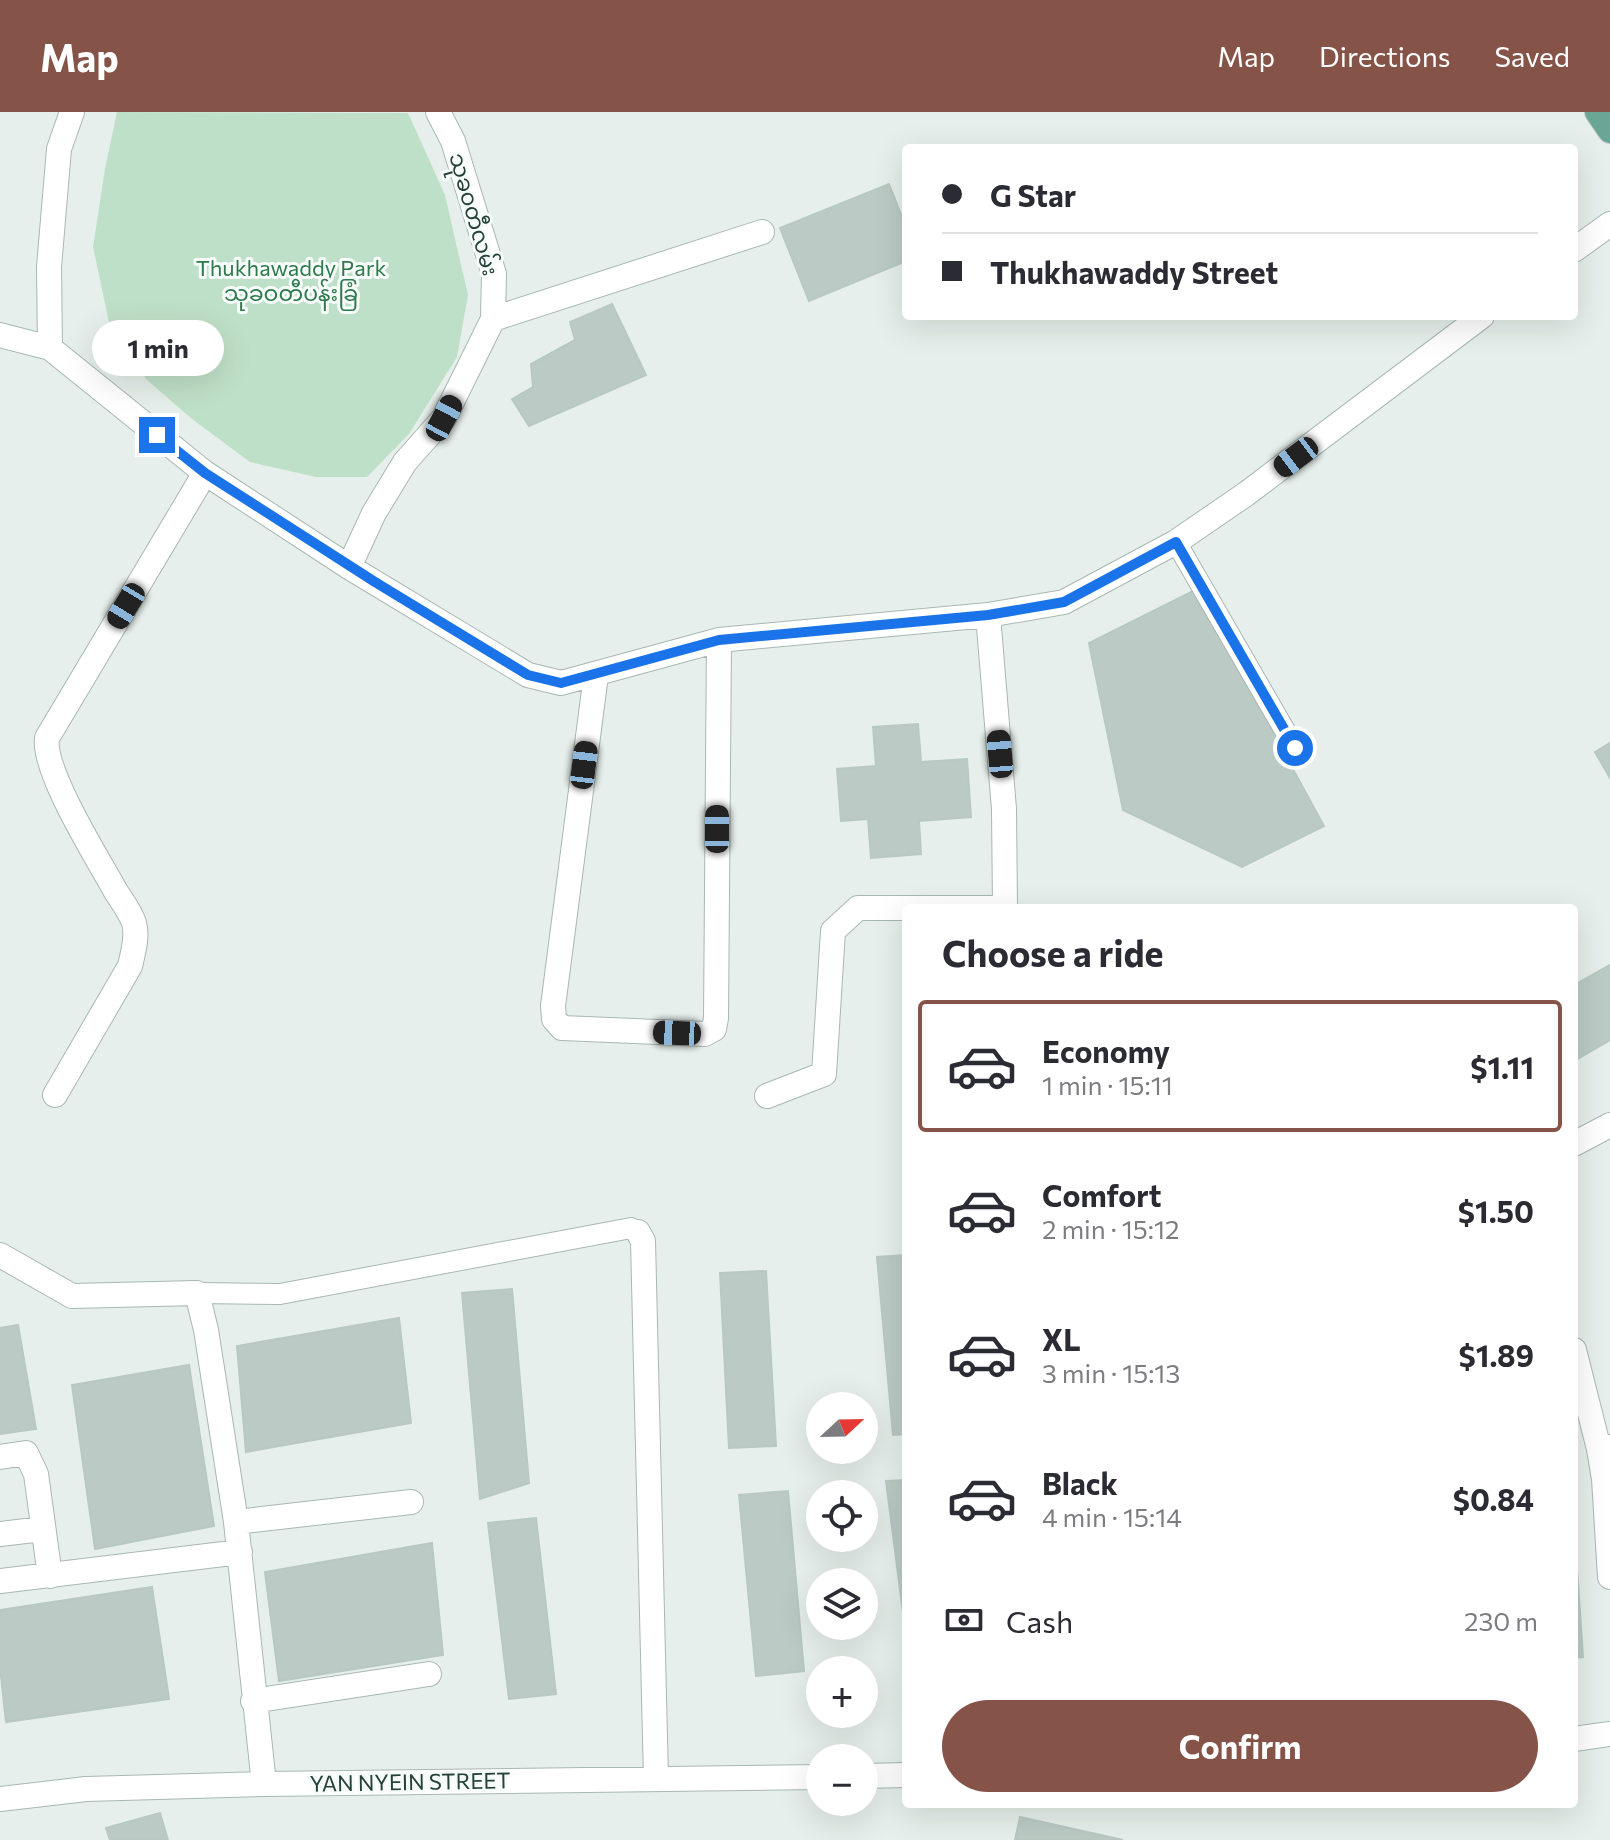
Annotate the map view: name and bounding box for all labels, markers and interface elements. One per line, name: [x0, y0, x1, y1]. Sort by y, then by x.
text: Map: [40, 33, 119, 80]
text: Map: [1217, 39, 1275, 73]
text: Directions: [1319, 39, 1450, 73]
text: Saved: [1494, 39, 1570, 73]
street label: သုခဝတီလမ်း: [439, 149, 506, 280]
text: G Star: [990, 176, 1076, 213]
text: Thukhawaddy Street: [990, 253, 1278, 290]
park label: Thukhawaddy Park သုခဝတီပန်းခြံ: [196, 254, 386, 311]
callout: 1 min: [91, 319, 223, 375]
text: 1 min: [127, 332, 189, 363]
car: [422, 391, 466, 445]
route end: [139, 417, 175, 453]
car: [1270, 433, 1322, 481]
car: [103, 579, 149, 633]
car: [986, 729, 1014, 779]
route start: [1277, 730, 1313, 766]
car: [569, 740, 599, 790]
car: [705, 805, 729, 853]
text: Choose a ride: [942, 930, 1163, 974]
car: [653, 1020, 701, 1046]
icon: car: [946, 1030, 1018, 1102]
text: Economy: [1042, 1032, 1170, 1069]
text: $1.11: [1470, 1048, 1534, 1085]
text: 1 min · 15:11: [1042, 1069, 1173, 1100]
icon: car: [946, 1174, 1018, 1246]
text: Comfort: [1042, 1176, 1161, 1213]
text: $1.50: [1458, 1192, 1534, 1229]
text: 2 min · 15:12: [1042, 1213, 1179, 1244]
icon: car: [946, 1318, 1018, 1390]
text: XL: [1042, 1320, 1081, 1357]
text: $1.89: [1459, 1336, 1534, 1373]
text: 3 min · 15:13: [1042, 1357, 1180, 1388]
north arrow: [806, 1392, 878, 1464]
map controls: [806, 1392, 878, 1816]
icon: car: [946, 1462, 1018, 1534]
text: Black: [1042, 1464, 1118, 1501]
button: locate: [806, 1480, 878, 1552]
text: $0.84: [1453, 1480, 1534, 1517]
text: 4 min · 15:14: [1042, 1501, 1182, 1532]
button: layers: [806, 1568, 878, 1640]
icon: cash: [942, 1598, 986, 1642]
text: Cash: [1006, 1602, 1073, 1639]
text: 230 m: [1464, 1605, 1538, 1636]
button: +: [806, 1656, 878, 1728]
button: Confirm: [942, 1700, 1538, 1792]
button: −: [806, 1744, 878, 1816]
street label: YAN NYEIN STREET: [309, 1766, 511, 1797]

